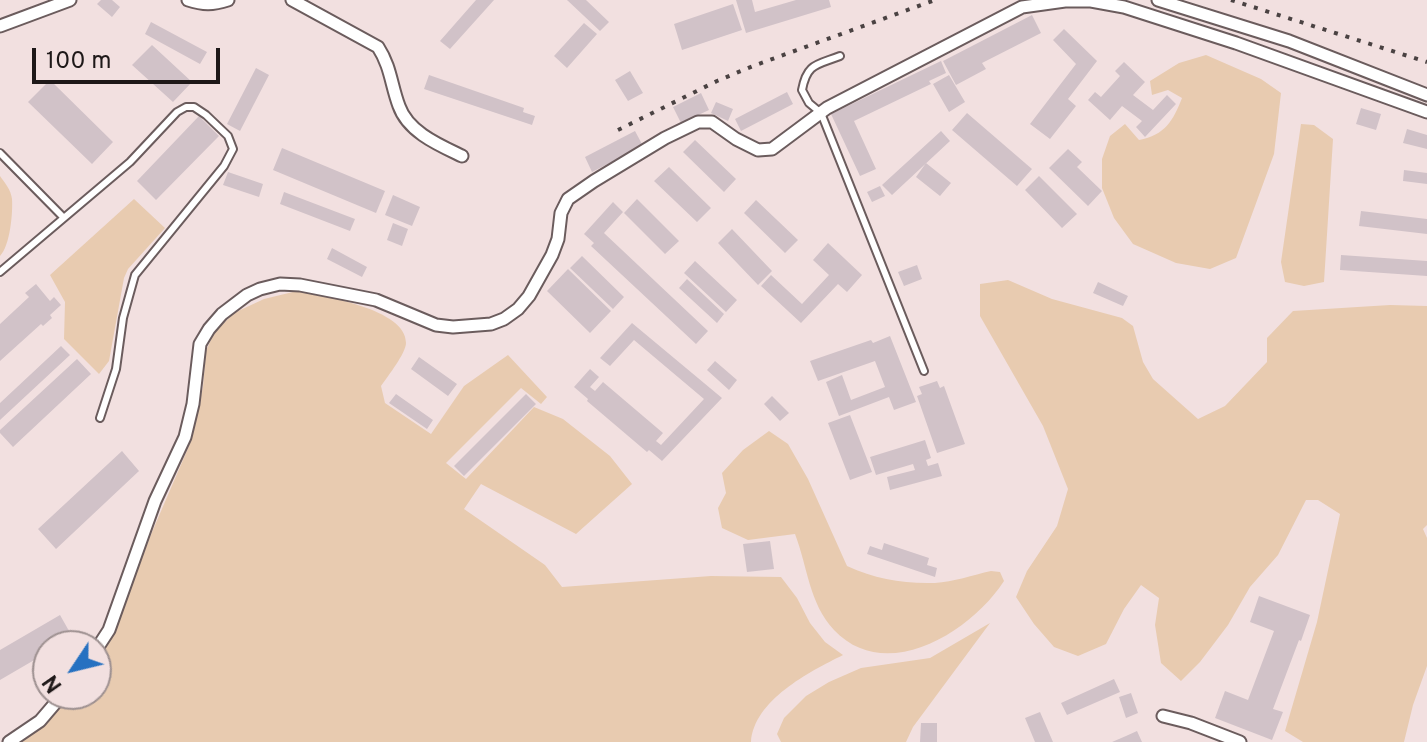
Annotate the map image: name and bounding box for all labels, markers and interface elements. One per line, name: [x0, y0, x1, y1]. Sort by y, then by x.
scale bar: [36, 32, 224, 82]
text: 100 m: [46, 47, 112, 77]
north arrow: [32, 630, 112, 710]
text: N: [38, 669, 69, 697]

